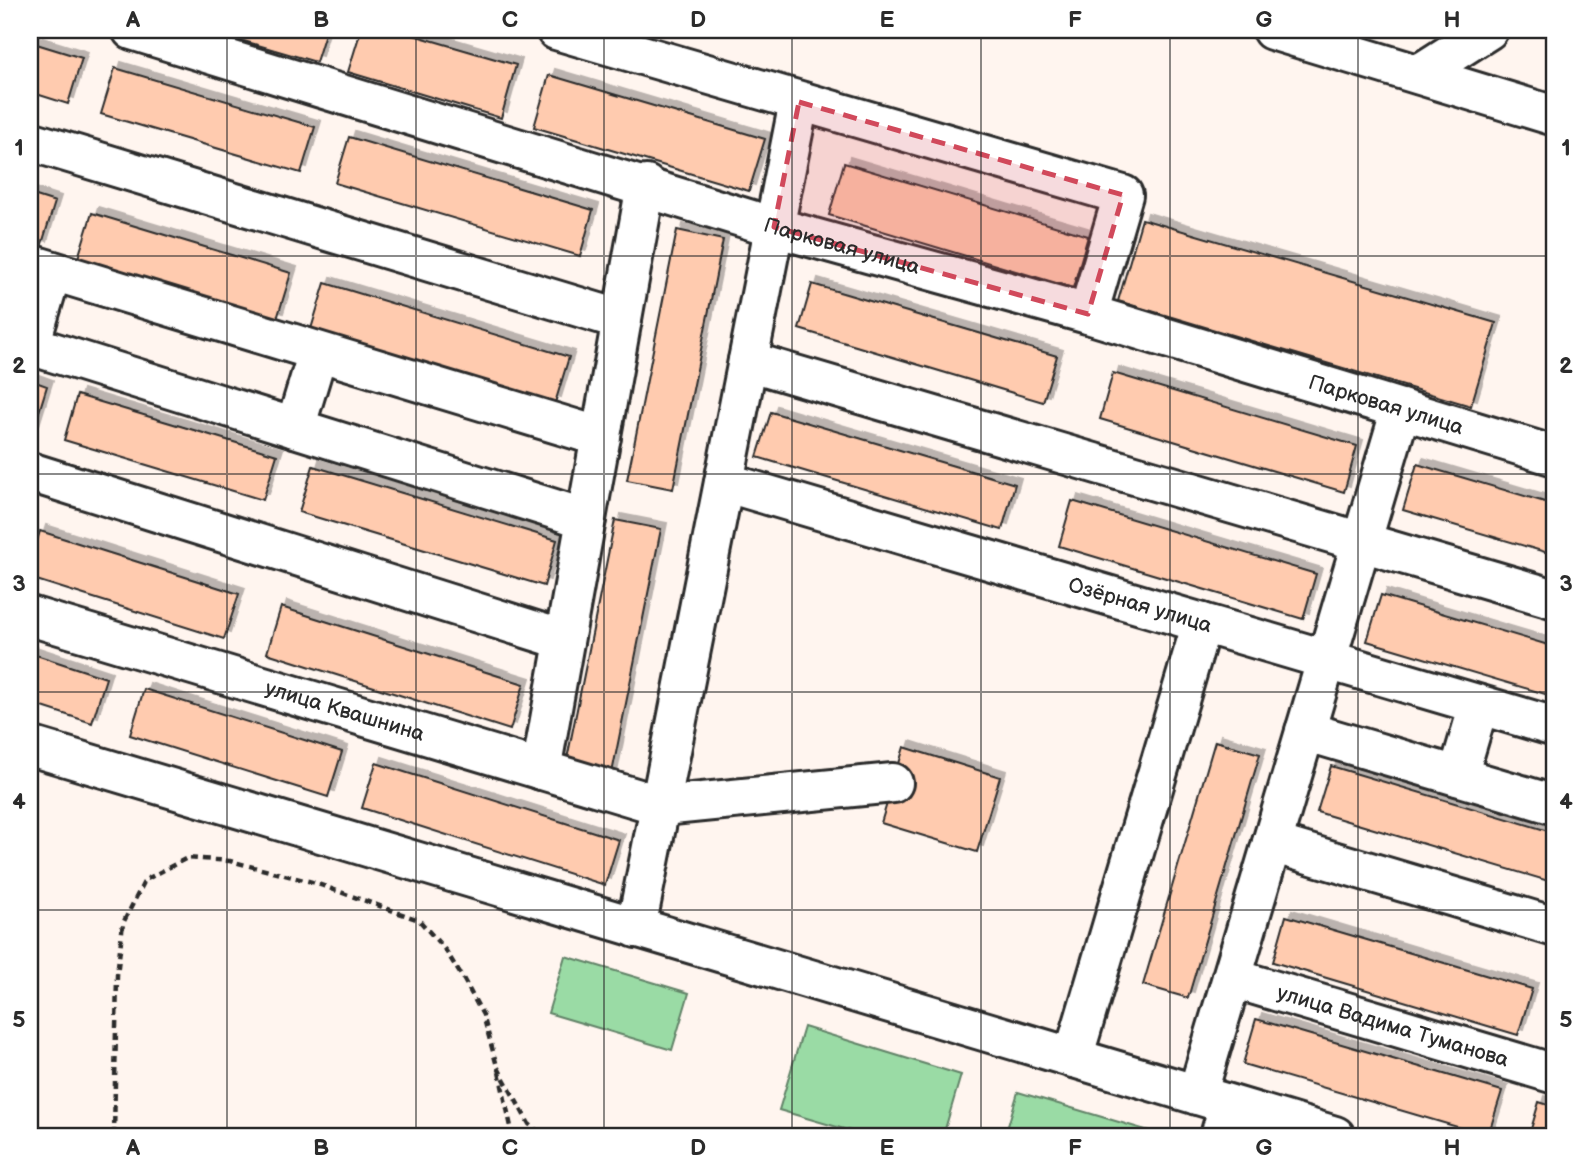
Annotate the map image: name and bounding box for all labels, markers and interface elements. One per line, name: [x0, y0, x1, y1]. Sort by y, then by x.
text: A: [125, 6, 141, 34]
text: B: [313, 6, 329, 34]
text: C: [502, 6, 518, 34]
text: D: [690, 6, 706, 34]
text: E: [880, 6, 895, 34]
text: F: [1068, 6, 1082, 34]
text: G: [1256, 6, 1273, 34]
text: H: [1443, 6, 1461, 34]
text: 1: [14, 134, 24, 162]
text: 1: [1561, 134, 1571, 162]
street label: Парковая улица: [761, 212, 923, 279]
text: 2: [12, 352, 26, 380]
text: 2: [1559, 352, 1573, 380]
street label: Парковая улица: [1306, 369, 1467, 440]
text: 3: [12, 570, 26, 598]
text: 3: [1559, 570, 1573, 598]
street label: Озёрная улица: [1066, 572, 1216, 638]
street label: улица Квашнина: [263, 675, 428, 747]
text: 4: [12, 788, 26, 816]
text: 4: [1559, 788, 1573, 816]
street label: улица Вадима Туманова: [1274, 980, 1512, 1072]
text: 5: [12, 1006, 26, 1034]
text: 5: [1559, 1006, 1573, 1034]
text: A: [125, 1134, 141, 1162]
text: B: [313, 1134, 329, 1162]
text: C: [502, 1134, 518, 1162]
text: D: [690, 1134, 706, 1162]
text: E: [880, 1134, 895, 1162]
text: F: [1068, 1134, 1082, 1162]
text: G: [1256, 1134, 1273, 1162]
text: H: [1443, 1134, 1461, 1162]

